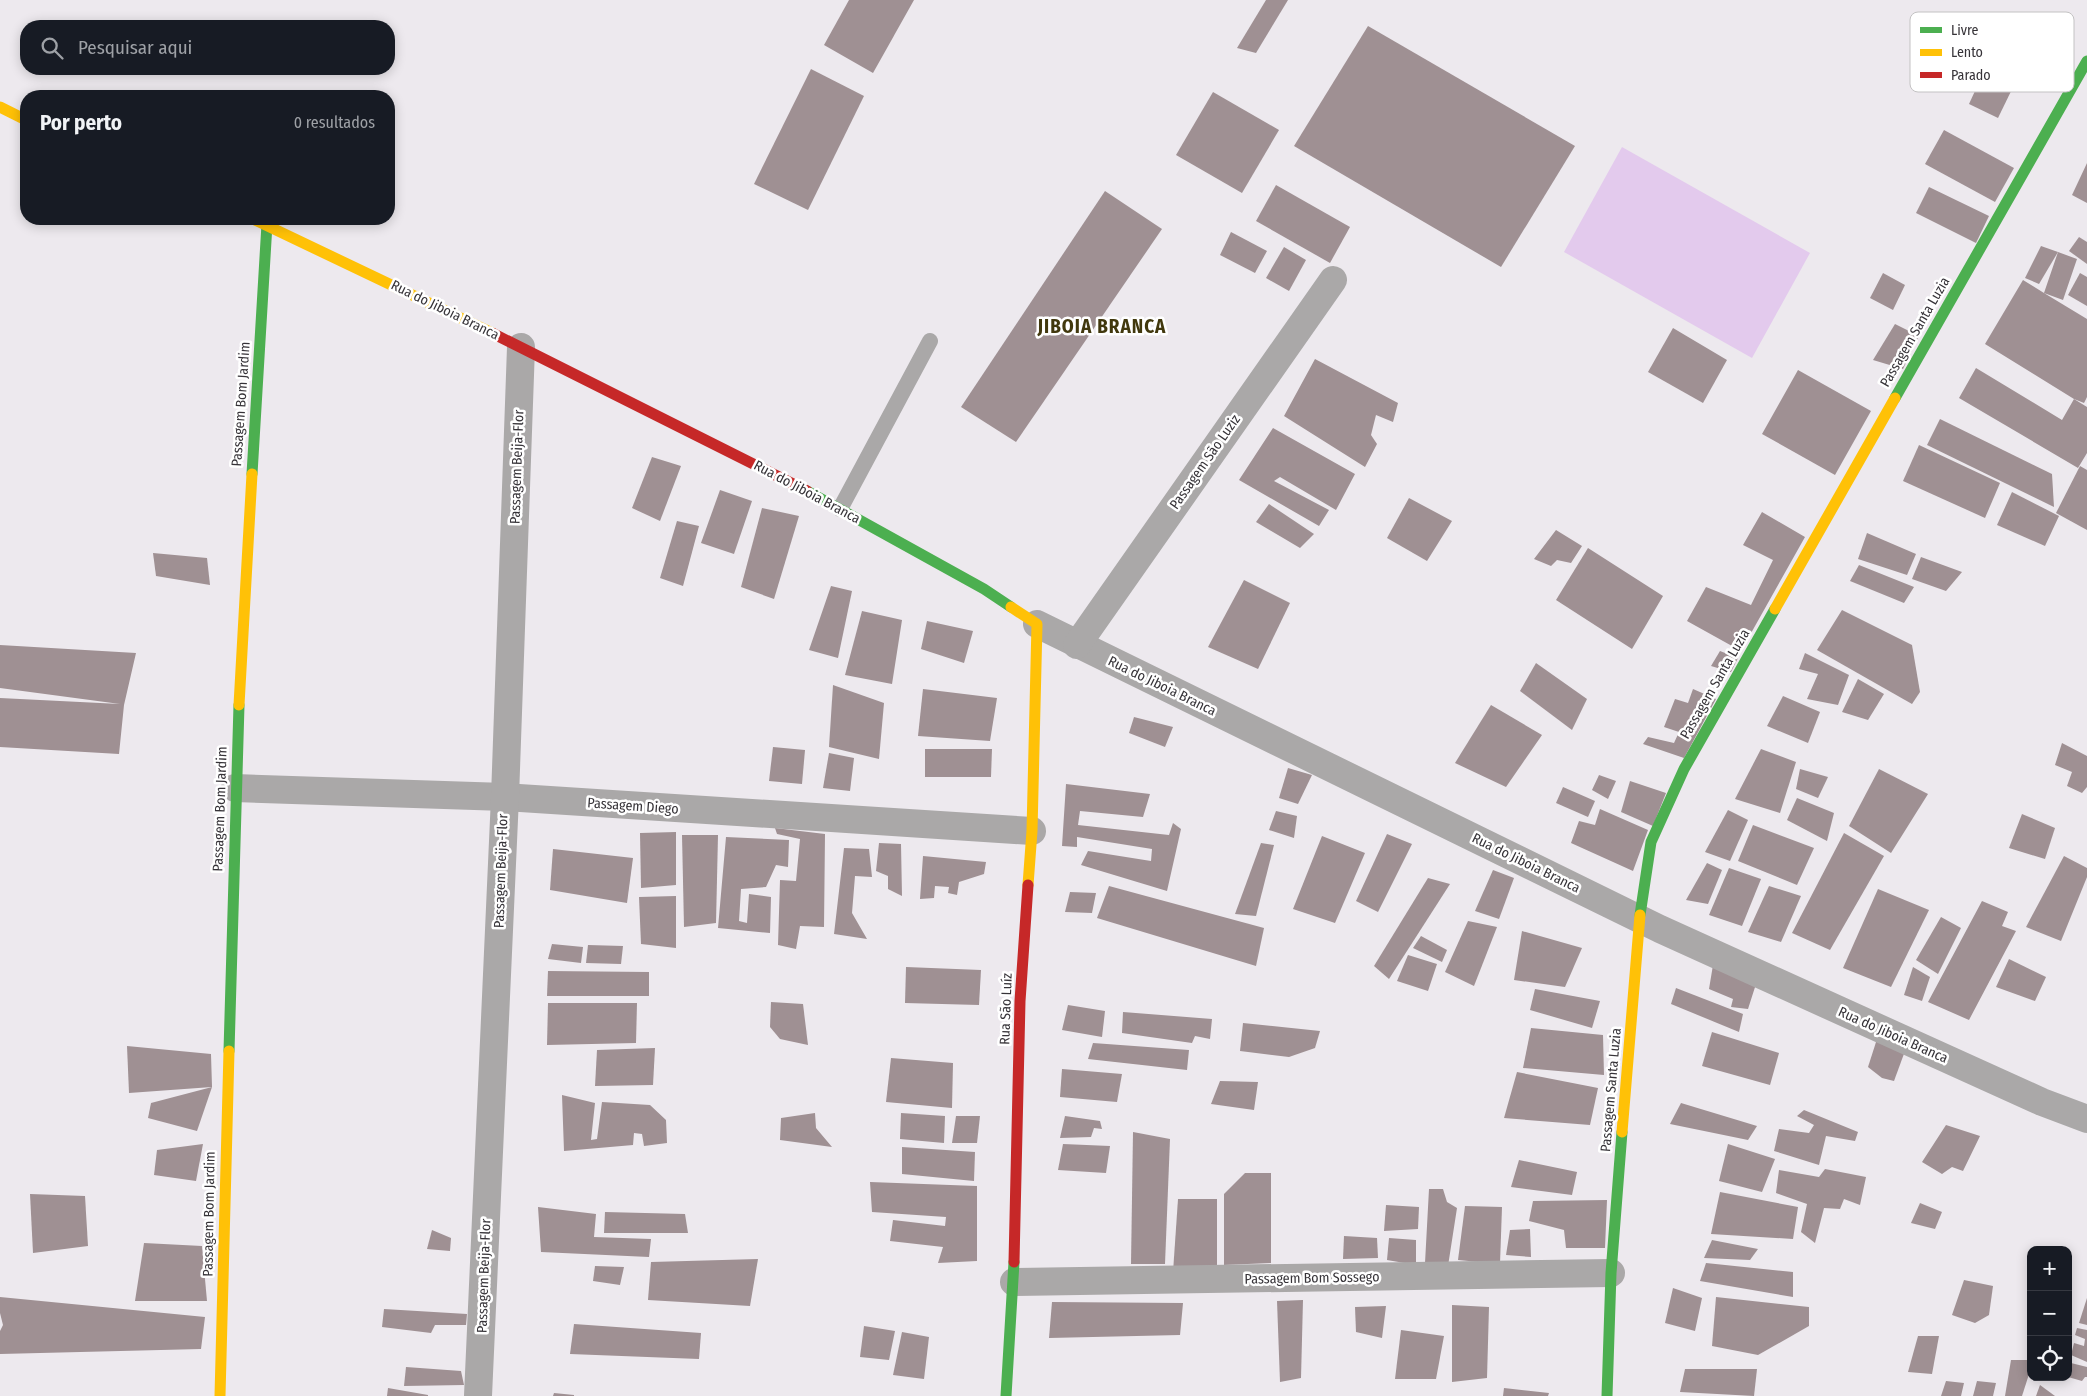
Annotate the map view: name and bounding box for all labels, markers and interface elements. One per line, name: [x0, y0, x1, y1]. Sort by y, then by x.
legend: [1910, 12, 2074, 92]
search box: [20, 20, 395, 75]
text: Livre: [1951, 22, 1978, 39]
icon: search: [38, 34, 66, 62]
text: Pesquisar aqui: [78, 36, 192, 59]
text: Lento: [1951, 44, 1983, 61]
text: Parado: [1951, 67, 1991, 84]
text: Por perto: [40, 110, 122, 136]
text: 0 resultados: [294, 113, 375, 132]
street label: Passagem Santa Luzia: [1877, 274, 1953, 390]
street label: Rua do Jiboia Branca: [388, 276, 502, 344]
district label: JIBOIA BRANCA: [1037, 315, 1166, 338]
street label: Passagem Bom Jardim: [228, 341, 254, 467]
street label: Passagem Beija-Flor: [507, 409, 527, 525]
street label: Passagem São Luziz: [1166, 411, 1244, 513]
street label: Rua do Jiboia Branca: [751, 457, 863, 527]
street label: Passagem Santa Luzia: [1677, 626, 1753, 742]
street label: Rua do Jiboia Branca: [1105, 652, 1219, 720]
street label: Passagem Bom Jardim: [209, 746, 231, 872]
street label: Passagem Diego: [587, 794, 679, 818]
street label: Passagem Beija-Flor: [491, 813, 511, 929]
street label: Rua do Jiboia Branca: [1469, 829, 1583, 897]
street label: Rua São Luíz: [996, 972, 1016, 1045]
street label: Rua do Jiboia Branca: [1836, 1003, 1951, 1067]
street label: Passagem Santa Luzia: [1597, 1027, 1625, 1153]
street label: Passagem Bom Jardim: [199, 1151, 219, 1277]
street label: Passagem Beija-Flor: [474, 1218, 494, 1334]
map controls: [2027, 1246, 2072, 1381]
button: +: [2027, 1246, 2072, 1291]
street label: Passagem Bom Sossego: [1244, 1268, 1380, 1288]
button: −: [2027, 1291, 2072, 1336]
button: locate: [2027, 1336, 2072, 1381]

